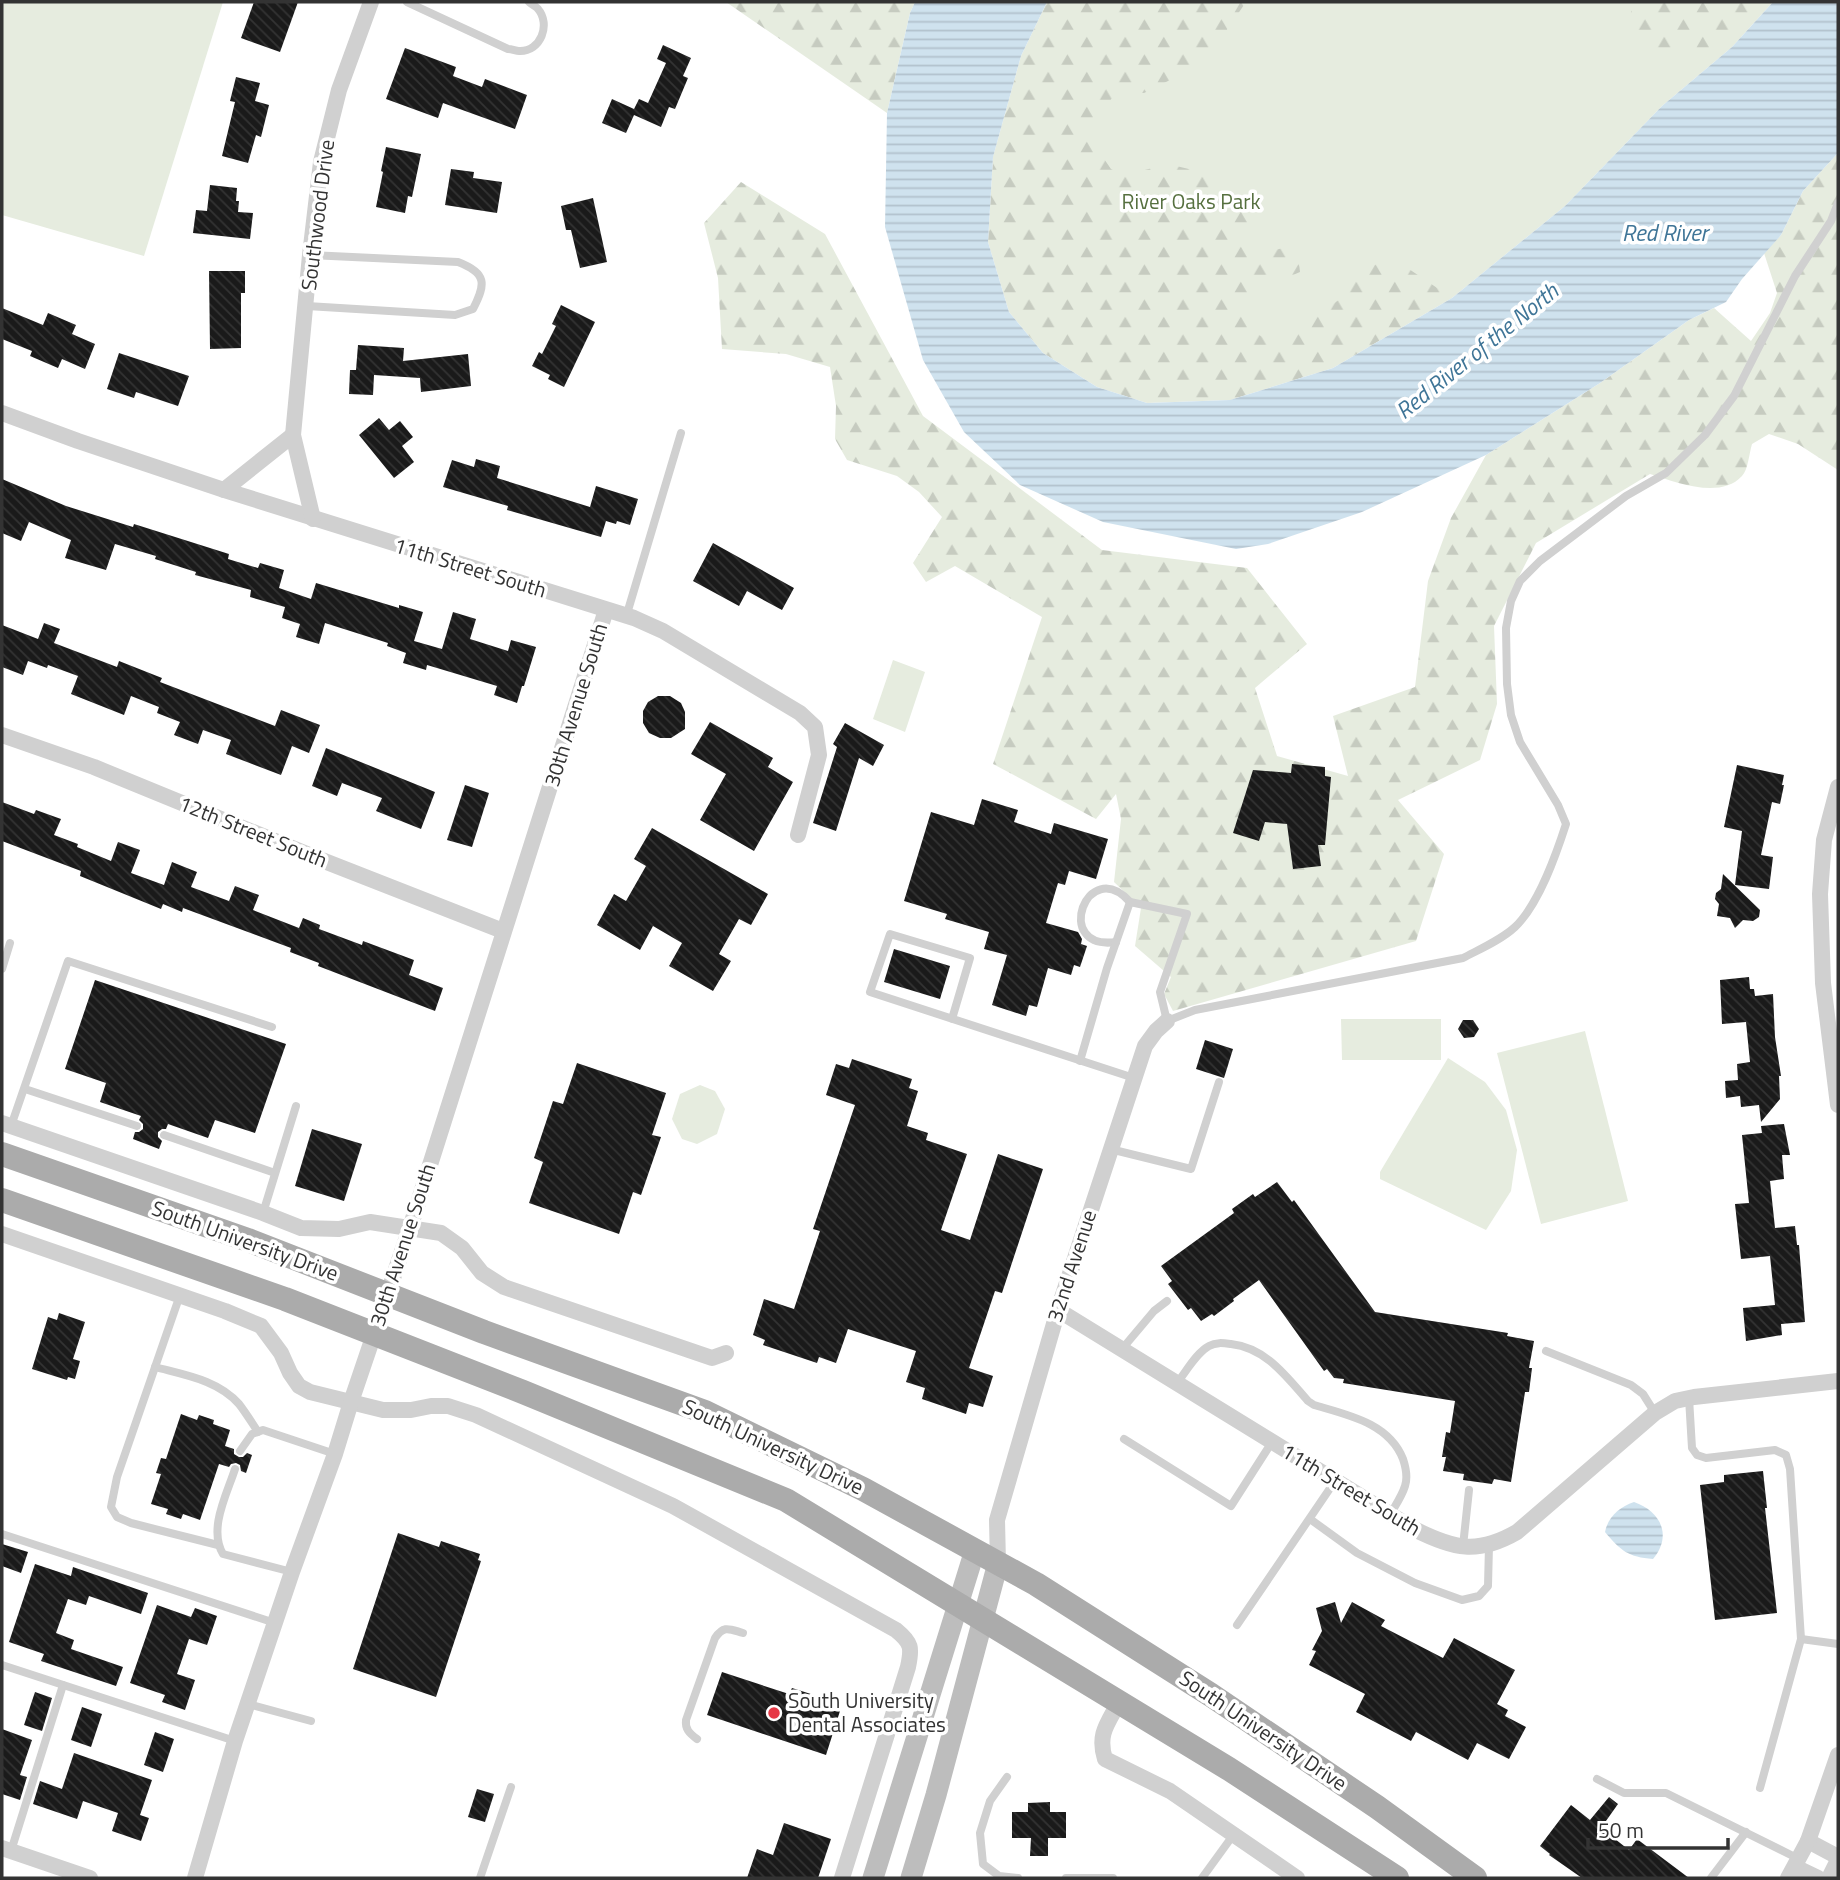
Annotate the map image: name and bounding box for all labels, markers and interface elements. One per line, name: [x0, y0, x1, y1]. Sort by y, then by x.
street label: Southwood Drive: [292, 138, 342, 292]
park label: River Oaks Park: [1122, 185, 1260, 217]
water label: Red River: [1622, 215, 1711, 250]
water label: Red River of the North: [1388, 274, 1566, 427]
street label: 11th Street South: [390, 529, 550, 605]
street label: 30th Avenue South: [535, 619, 615, 790]
street label: 12th Street South: [174, 787, 333, 875]
street label: 30th Avenue South: [361, 1159, 443, 1330]
street label: South University Drive: [148, 1191, 343, 1289]
street label: 32nd Avenue: [1038, 1205, 1104, 1326]
street label: South University Drive: [678, 1390, 869, 1502]
street label: 11th Street South: [1276, 1435, 1427, 1544]
street label: South University Drive: [1173, 1662, 1354, 1798]
place label: South University Dental Associates: [788, 1684, 946, 1740]
marker: South University Dental Associates: [766, 1705, 782, 1721]
scale bar: [1588, 1806, 1728, 1850]
text: 50 m: [1598, 1814, 1644, 1846]

